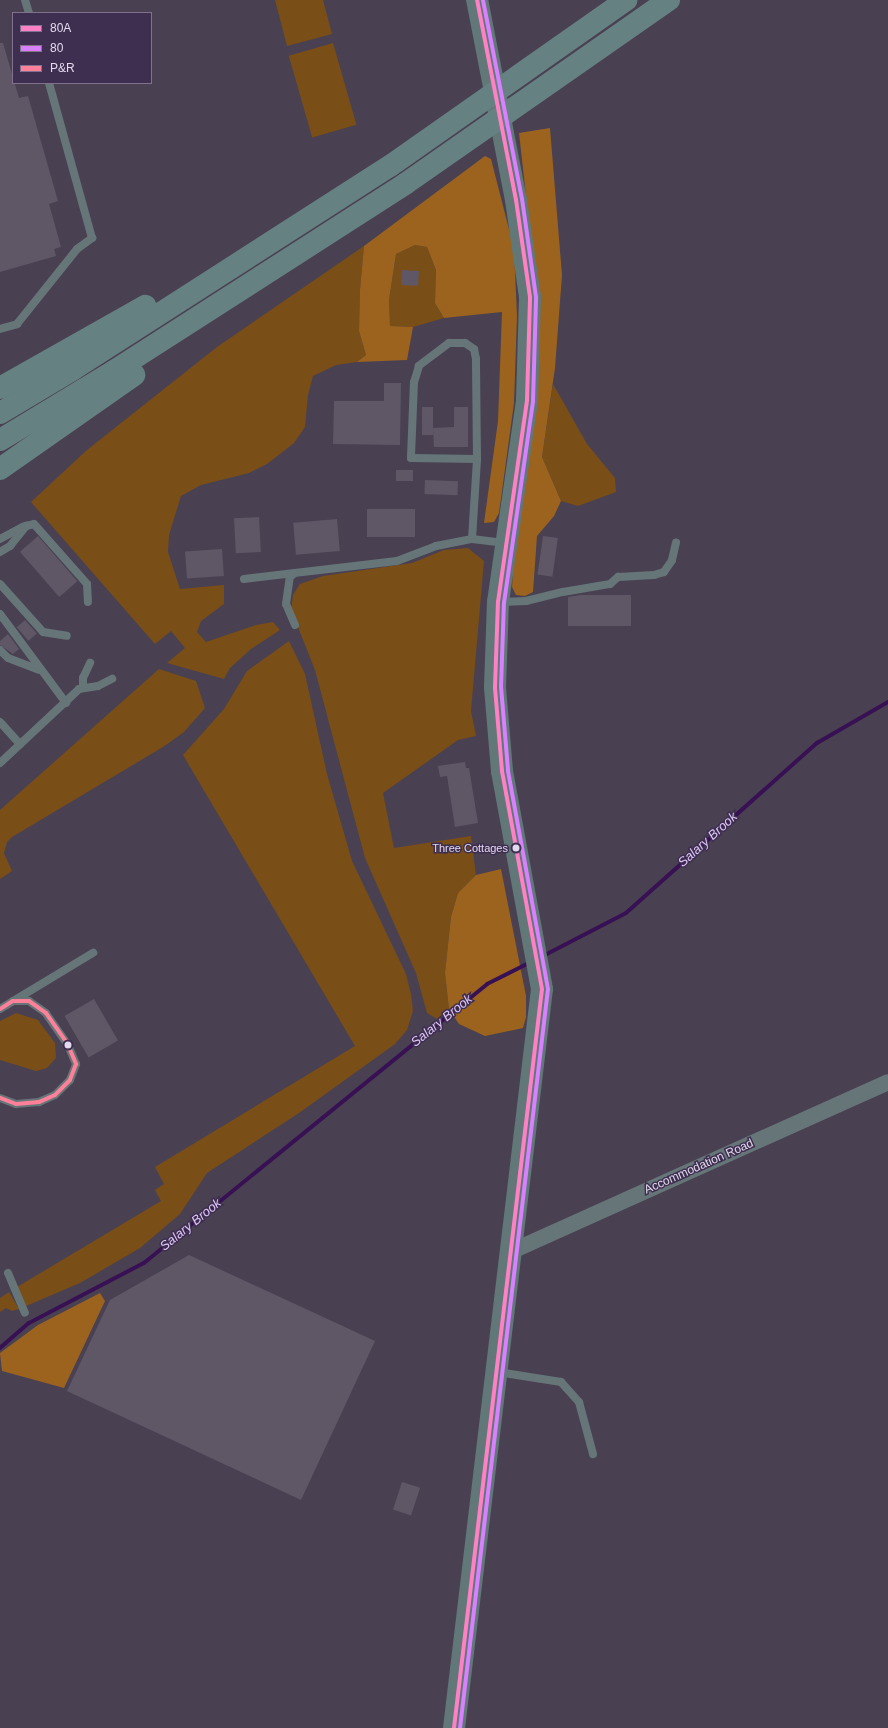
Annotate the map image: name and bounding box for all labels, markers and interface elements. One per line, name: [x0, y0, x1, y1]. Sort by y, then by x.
legend: [12, 12, 152, 84]
text: 80A: [50, 21, 71, 35]
text: 80: [50, 41, 63, 55]
text: P&R: [50, 61, 75, 75]
water label: Salary Brook: [675, 809, 741, 871]
place label: Three Cottages: [432, 841, 508, 855]
marker: Three Cottages: [511, 843, 521, 853]
water label: Salary Brook: [408, 992, 476, 1050]
unlabelled marker: [63, 1040, 73, 1050]
street label: Accommodation Road: [642, 1136, 756, 1198]
water label: Salary Brook: [157, 1196, 225, 1254]

